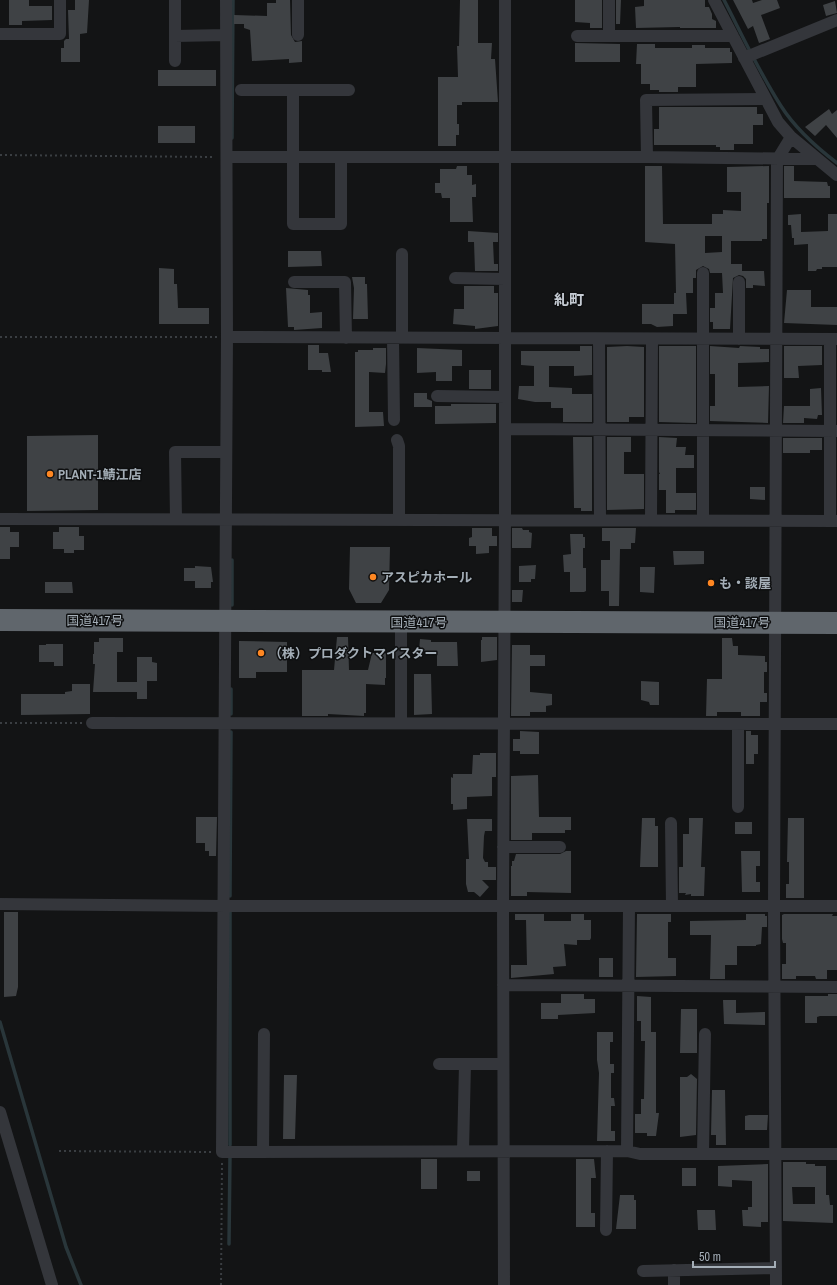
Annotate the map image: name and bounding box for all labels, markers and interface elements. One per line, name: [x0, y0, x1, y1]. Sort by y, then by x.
district label: 糺町: [554, 289, 584, 310]
place label: PLANT-1鯖江店: [58, 466, 141, 483]
marker: PLANT-1鯖江店: [45, 469, 55, 479]
place label: アスピカホール: [381, 569, 472, 586]
marker: アスピカホール: [368, 572, 378, 582]
place label: も・談屋: [719, 575, 771, 592]
marker: も・談屋: [706, 578, 716, 588]
street label: 国道417号: [67, 612, 123, 629]
street label: 国道417号: [391, 614, 447, 631]
street label: 国道417号: [714, 614, 770, 631]
place label: （株）プロダクトマイスター: [269, 645, 438, 662]
marker: （株）プロダクトマイスター: [256, 648, 266, 658]
scale bar: [693, 1243, 775, 1269]
text: 50 m: [699, 1249, 721, 1265]

